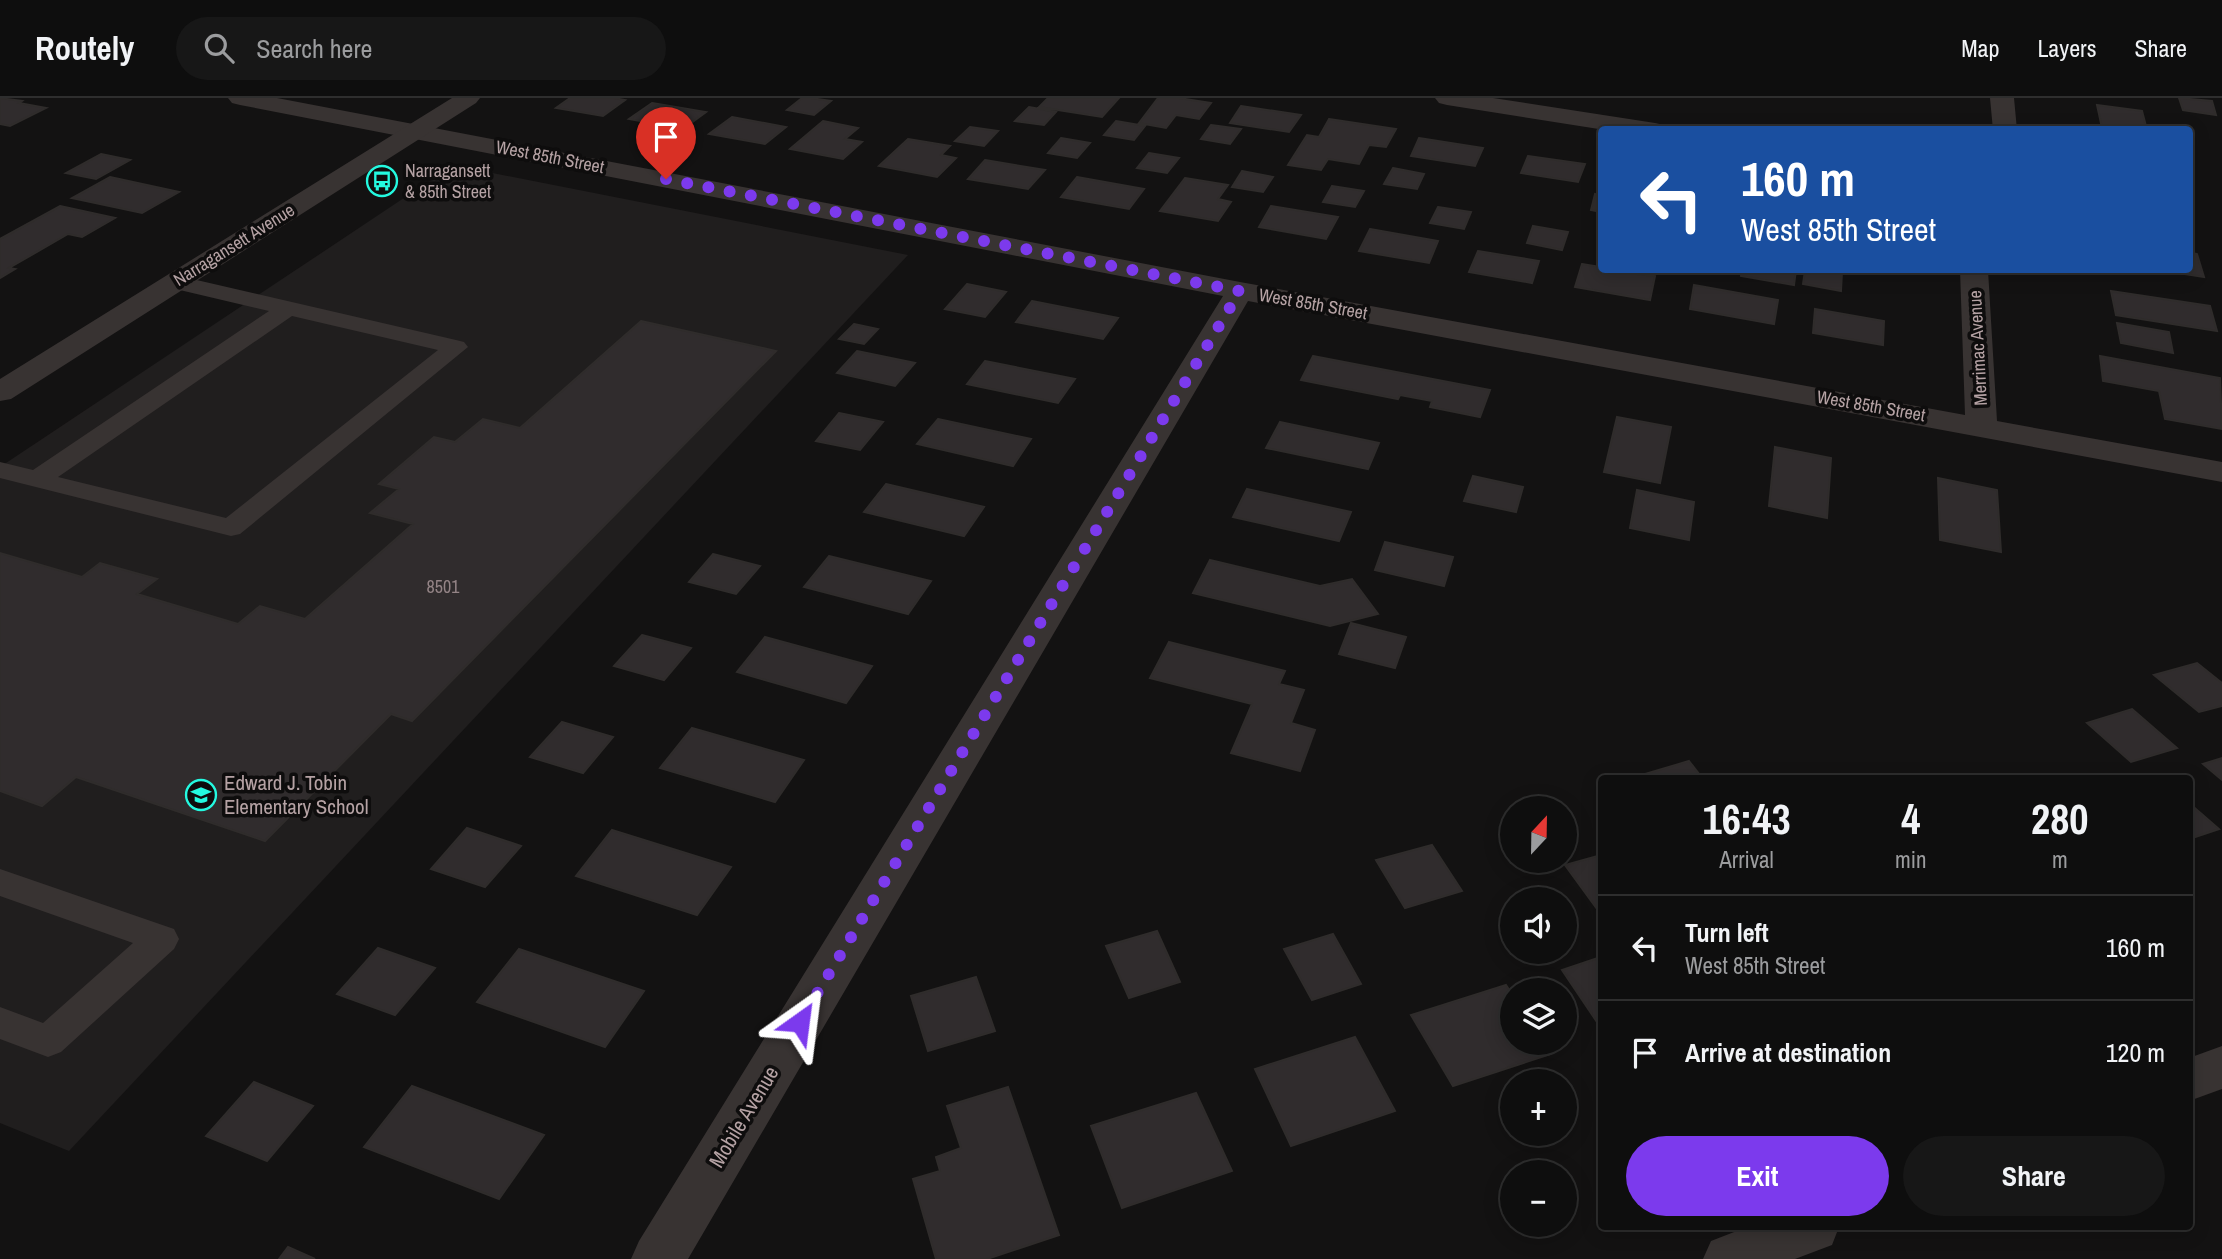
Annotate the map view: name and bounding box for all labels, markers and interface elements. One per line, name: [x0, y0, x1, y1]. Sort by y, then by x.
search box: [176, 17, 666, 80]
text: Routely: [35, 26, 134, 70]
icon: search: [200, 29, 238, 67]
text: Search here: [256, 31, 372, 66]
text: Map: [1961, 32, 1999, 64]
text: Layers: [2037, 32, 2096, 64]
text: Share: [2134, 32, 2187, 64]
pin: [636, 107, 696, 179]
icon: arrive: [647, 118, 685, 156]
street label: West 85th Street: [494, 134, 606, 179]
text: 160 m: [1741, 145, 1855, 211]
icon: left: [1626, 154, 1717, 245]
place label: Narragansett & 85th Street: [405, 158, 491, 204]
bus stop icon: Narragansett & 85th Street: [365, 164, 399, 198]
street label: Narragansett Avenue: [168, 197, 299, 292]
text: West 85th Street: [1741, 208, 1936, 251]
street label: West 85th Street: [1257, 282, 1369, 325]
street label: Merrimac Avenue: [1962, 290, 1993, 406]
street label: West 85th Street: [1815, 384, 1927, 427]
house number: 8501: [427, 574, 460, 599]
place label: Edward J. Tobin Elementary School: [224, 768, 369, 821]
school or university icon: Edward J. Tobin Elementary School: [184, 778, 218, 812]
text: 16:43: [1703, 791, 1791, 847]
text: 4: [1901, 791, 1920, 847]
text: 280: [2031, 791, 2089, 847]
north arrow: [1500, 796, 1577, 873]
map controls: [1500, 796, 1577, 1237]
text: Arrival: [1719, 844, 1774, 875]
text: min: [1895, 844, 1927, 875]
text: m: [2052, 844, 2068, 875]
button: sound: [1500, 887, 1577, 964]
text: Turn left: [1685, 915, 1769, 950]
icon: left: [1626, 929, 1664, 967]
text: 160 m: [2106, 930, 2165, 965]
text: West 85th Street: [1685, 950, 1825, 981]
button: layers: [1500, 978, 1577, 1055]
position arrow: [763, 985, 837, 1059]
icon: arrive: [1626, 1034, 1664, 1072]
text: Arrive at destination: [1685, 1035, 1891, 1070]
text: 120 m: [2106, 1035, 2165, 1070]
street label: Mobile Avenue: [702, 1061, 785, 1173]
button: +: [1500, 1069, 1577, 1146]
button: Exit: [1626, 1136, 1889, 1216]
button: Share: [1903, 1136, 2165, 1216]
button: −: [1500, 1160, 1577, 1237]

